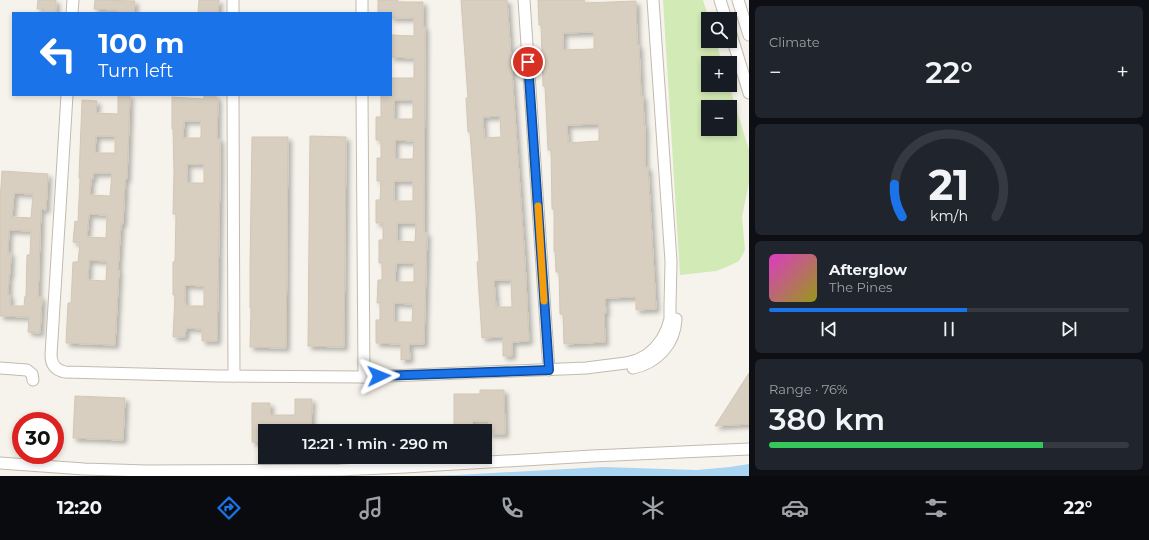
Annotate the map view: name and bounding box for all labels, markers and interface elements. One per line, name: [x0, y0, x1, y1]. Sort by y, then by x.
map controls: [701, 12, 737, 136]
button: search: [701, 12, 737, 48]
text: 100 m: [98, 26, 184, 60]
icon: left: [32, 28, 84, 80]
text: Climate: [769, 34, 820, 50]
pin: [511, 45, 545, 79]
icon: arrive: [517, 51, 539, 73]
text: 22°: [925, 54, 973, 91]
button: +: [701, 56, 737, 92]
text: −: [769, 59, 782, 86]
text: +: [1116, 59, 1129, 86]
text: Turn left: [98, 60, 173, 82]
button: −: [701, 100, 737, 136]
text: 21: [929, 160, 969, 210]
text: km/h: [930, 207, 968, 225]
text: Afterglow: [829, 260, 907, 279]
text: The Pines: [829, 279, 892, 295]
icon: previous: [818, 318, 840, 340]
icon: pause: [938, 318, 960, 340]
icon: next: [1058, 318, 1080, 340]
position arrow: [358, 355, 400, 397]
text: Range · 76%: [769, 381, 847, 397]
text: 380 km: [769, 401, 885, 438]
speed limit sign: 30: [12, 412, 64, 464]
text: 12:21 · 1 min · 290 m: [302, 434, 448, 453]
icon: directions: [215, 494, 243, 522]
icon: music: [357, 494, 385, 522]
icon: phone: [498, 494, 526, 522]
icon: climate: [639, 494, 667, 522]
icon: car: [781, 494, 809, 522]
icon: filters: [922, 494, 950, 522]
text: 12:20: [57, 497, 102, 519]
text: 22°: [1064, 497, 1092, 519]

